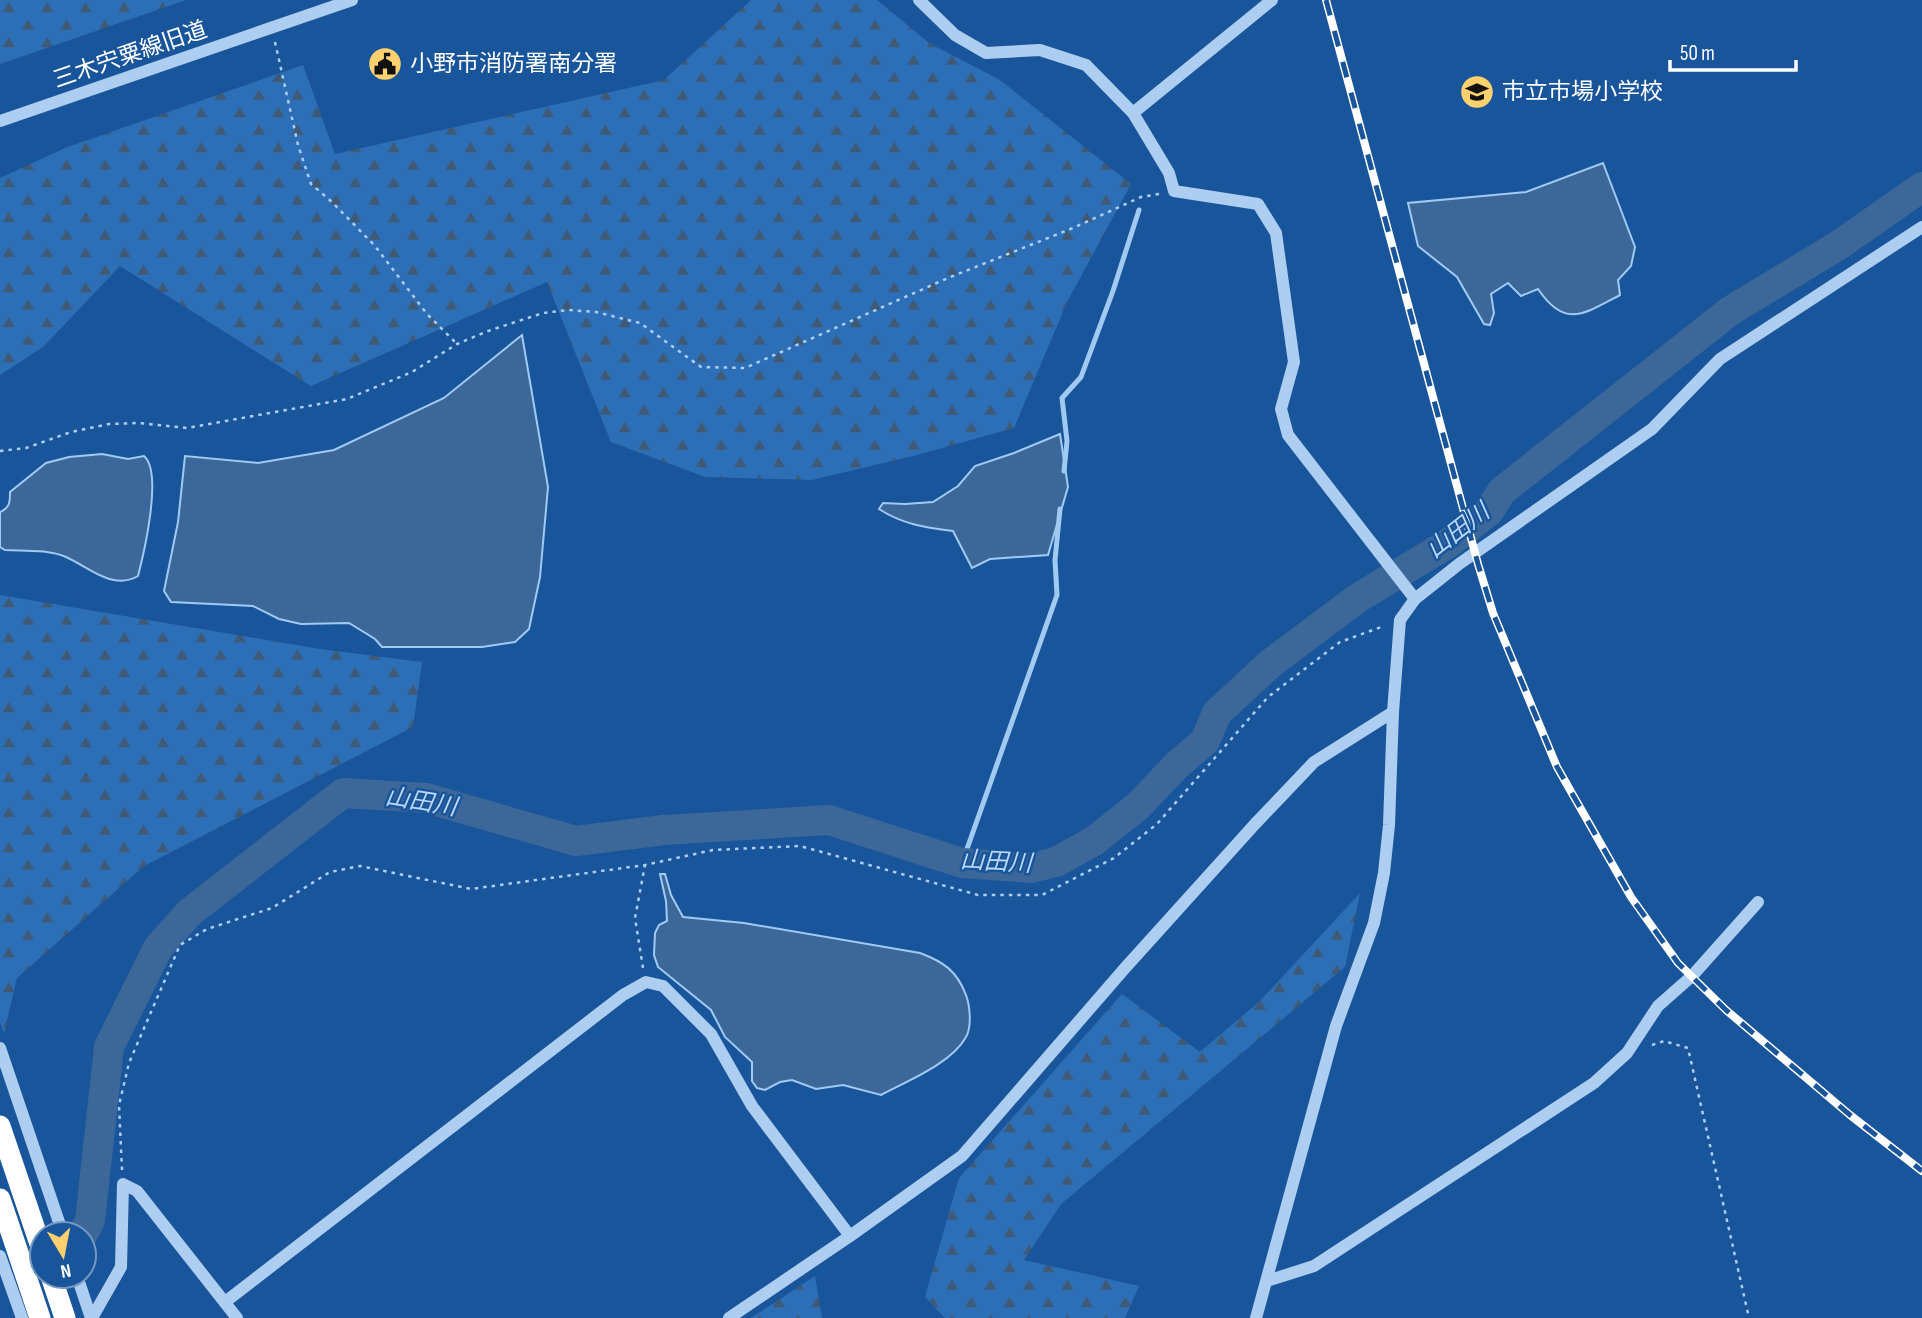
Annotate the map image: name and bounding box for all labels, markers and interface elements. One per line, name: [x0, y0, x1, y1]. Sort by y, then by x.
street label: 三木宍粟線旧道: [49, 16, 211, 94]
scale bar: [1670, 28, 1796, 72]
text: 50 m: [1680, 41, 1715, 66]
public building icon: 小野市消防署南分署: [366, 45, 404, 83]
place label: 小野市消防署南分署: [410, 50, 617, 78]
school or university icon: 市立市場小学校: [1458, 73, 1496, 111]
place label: 市立市場小学校: [1502, 78, 1663, 106]
water label: 山田川: [1421, 496, 1498, 565]
water label: 山田川: [383, 782, 462, 822]
water label: 山田川: [959, 846, 1036, 879]
north arrow: [28, 1220, 98, 1290]
text: N: [59, 1258, 73, 1282]

